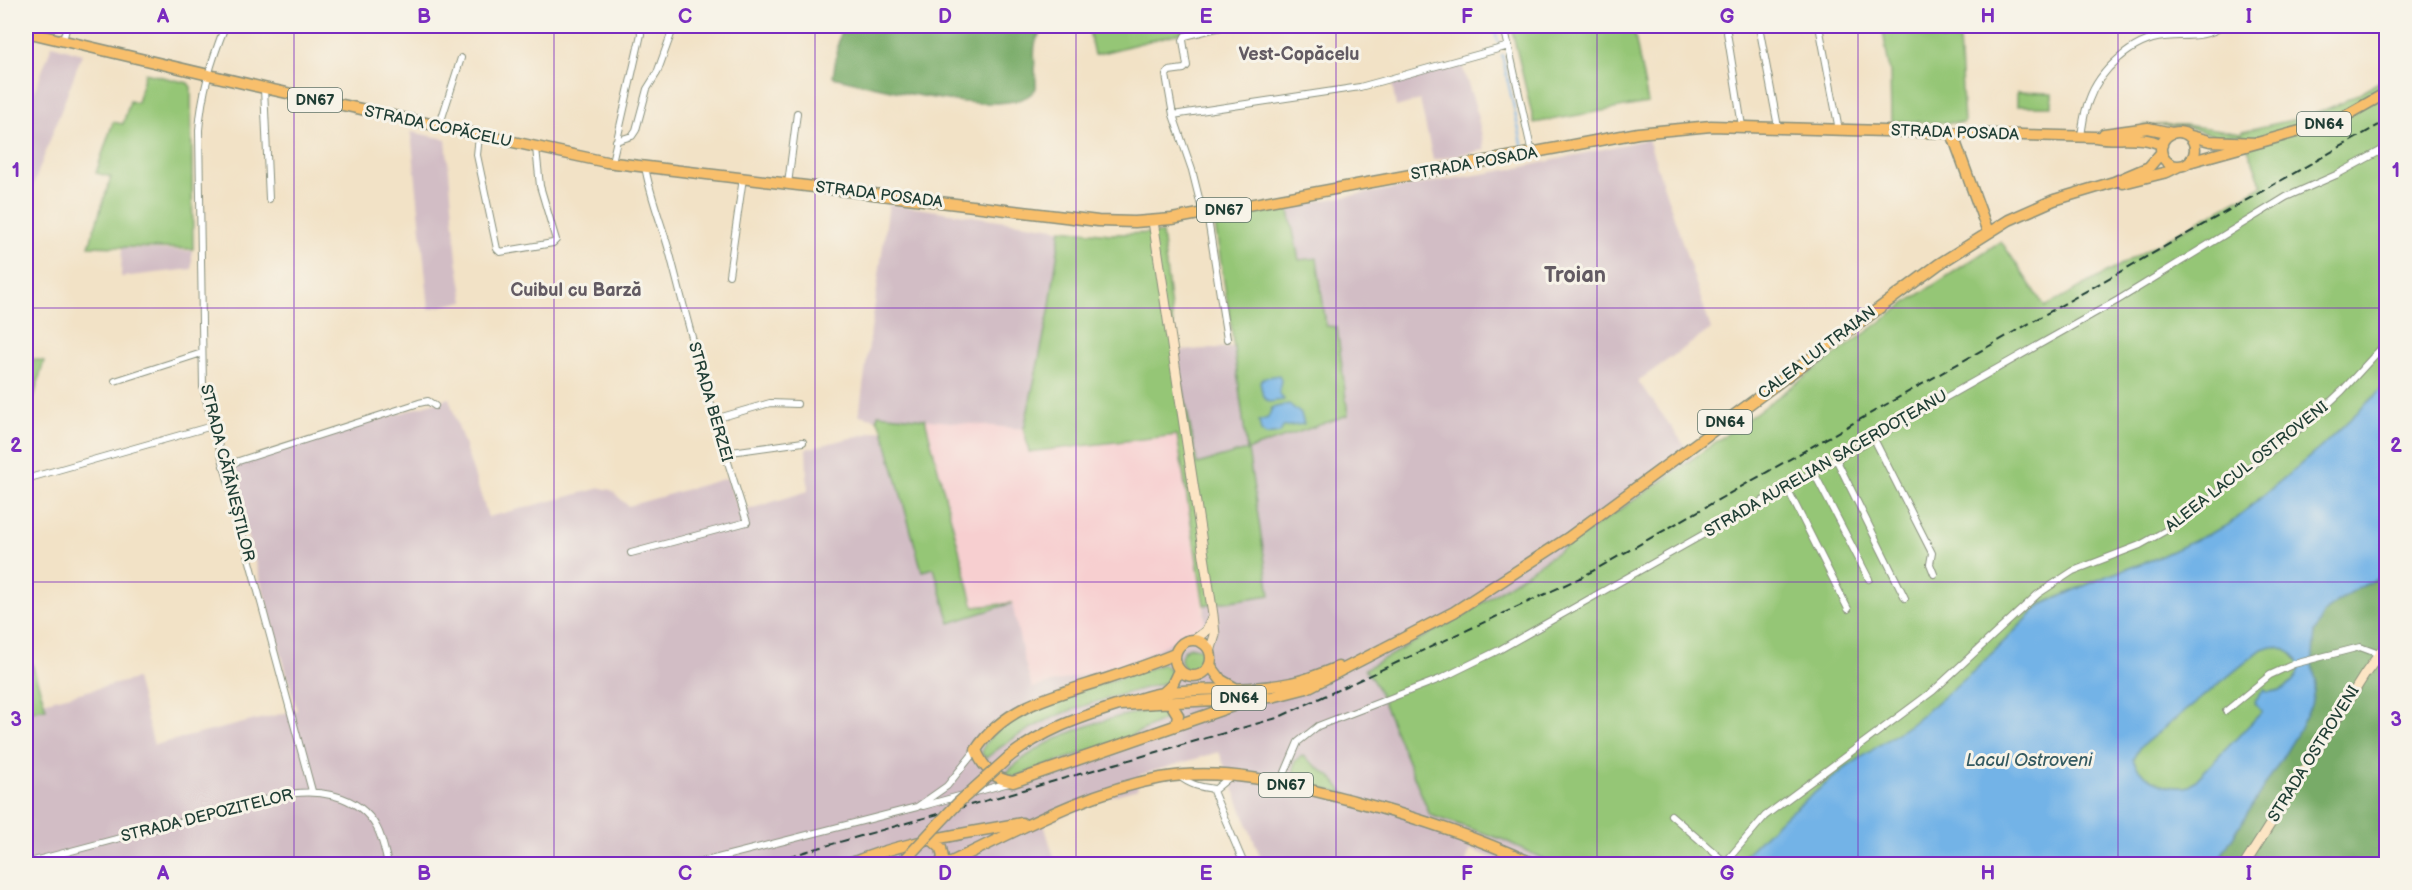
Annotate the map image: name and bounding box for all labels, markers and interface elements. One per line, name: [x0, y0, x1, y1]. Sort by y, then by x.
text: A: [156, 5, 170, 29]
text: B: [417, 5, 431, 29]
text: C: [678, 5, 692, 29]
text: D: [938, 5, 952, 29]
text: E: [1200, 5, 1213, 29]
text: F: [1461, 5, 1473, 29]
text: G: [1720, 5, 1735, 29]
text: H: [1981, 5, 1995, 29]
text: I: [2246, 5, 2252, 29]
district label: Vest-Copăcelu: [1239, 44, 1359, 65]
road number: DN67: [288, 88, 342, 112]
street label: STRADA COPĂCELU: [363, 101, 514, 152]
road number: DN64: [2297, 112, 2351, 136]
street label: STRADA POSADA: [1891, 121, 2020, 145]
street label: STRADA POSADA: [1409, 143, 1539, 184]
text: 1: [12, 159, 20, 183]
text: 1: [2392, 159, 2400, 183]
street label: STRADA POSADA: [814, 178, 944, 212]
road number: DN67: [1197, 198, 1251, 222]
district label: Troian: [1544, 262, 1606, 289]
district label: Cuibul cu Barză: [510, 280, 642, 301]
street label: CALEA LUI TRAIAN: [1754, 303, 1880, 403]
street label: STRADA BERZEI: [684, 340, 736, 464]
street label: STRADA CĂTĂNEȘTILOR: [196, 382, 259, 564]
street label: STRADA AURELIAN SACERDOȚEANU: [1701, 386, 1951, 542]
street label: ALEEA LACUL OSTROVENI: [2162, 398, 2332, 536]
road number: DN64: [1698, 410, 1752, 434]
text: 2: [10, 434, 22, 458]
text: 2: [2390, 434, 2402, 458]
street label: STRADA OSTROVENI: [2264, 682, 2364, 826]
road number: DN64: [1212, 686, 1266, 710]
text: 3: [10, 708, 22, 732]
text: 3: [2390, 708, 2402, 732]
water label: Lacul Ostroveni: [1966, 750, 2093, 771]
road number: DN67: [1259, 773, 1313, 797]
street label: STRADA DEPOZITELOR: [119, 785, 295, 847]
text: A: [156, 862, 170, 886]
text: B: [417, 862, 431, 886]
text: C: [678, 862, 692, 886]
text: D: [938, 862, 952, 886]
text: E: [1200, 862, 1213, 886]
text: F: [1461, 862, 1473, 886]
text: G: [1720, 862, 1735, 886]
text: H: [1981, 862, 1995, 886]
text: I: [2246, 862, 2252, 886]

